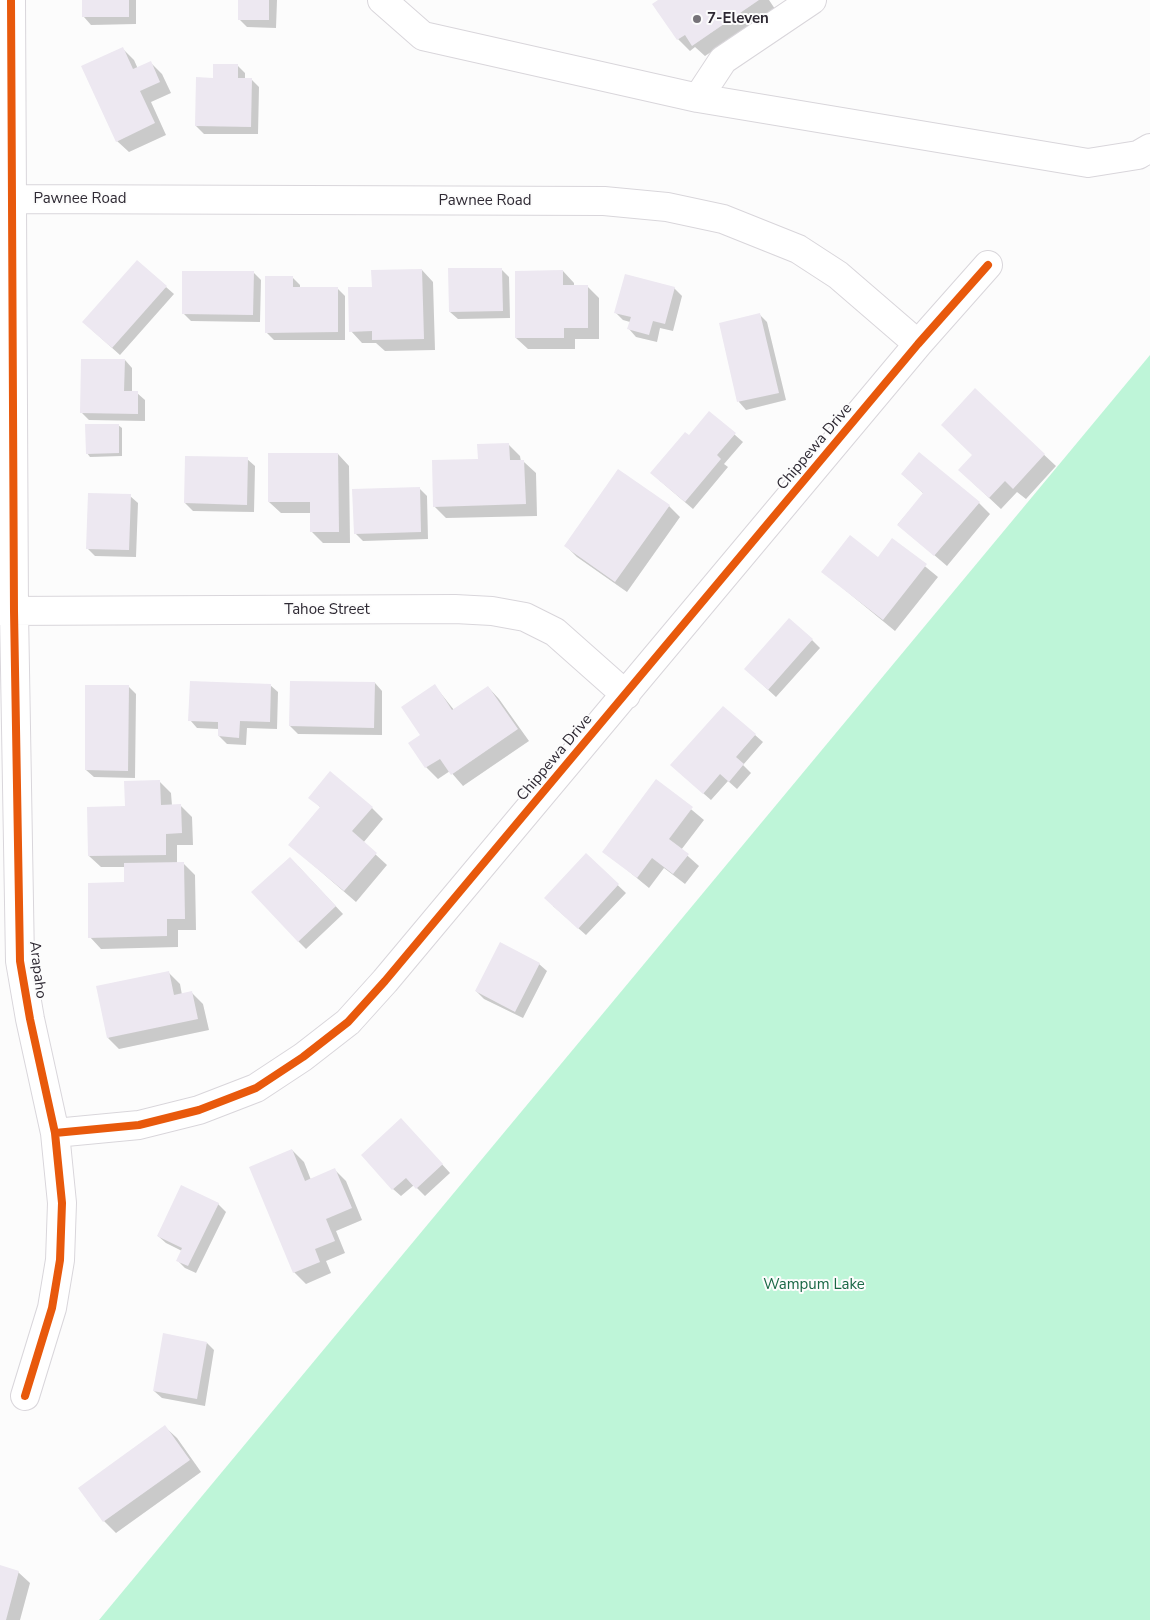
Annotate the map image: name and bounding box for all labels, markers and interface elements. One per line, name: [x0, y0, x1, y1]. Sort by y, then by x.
place label: 7-Eleven: [707, 10, 769, 28]
marker: 7-Eleven: [691, 13, 703, 25]
street label: Pawnee Road: [34, 190, 126, 208]
street label: Pawnee Road: [439, 192, 531, 210]
street label: Chippewa Drive: [774, 400, 856, 494]
street label: Tahoe Street: [284, 601, 370, 619]
street label: Chippewa Drive: [514, 711, 596, 805]
street label: Arapaho: [25, 940, 49, 1000]
park label: Wampum Lake: [763, 1276, 865, 1294]

